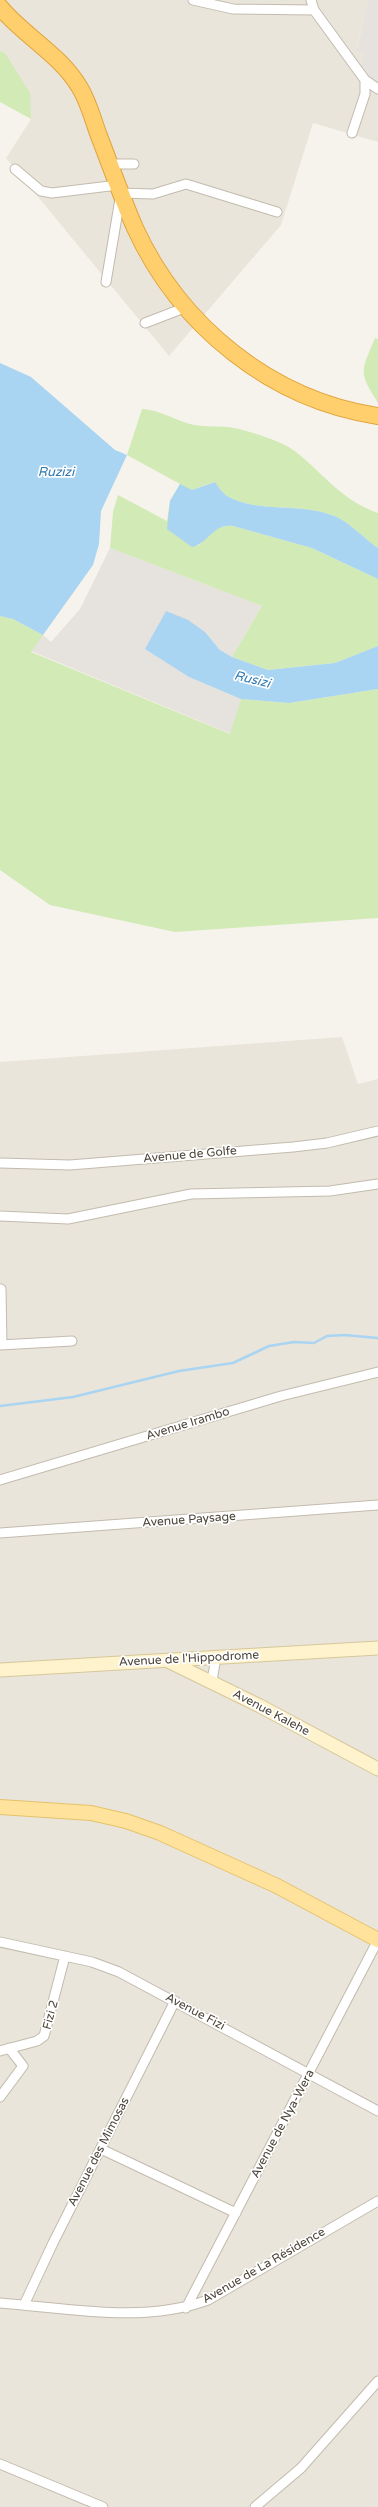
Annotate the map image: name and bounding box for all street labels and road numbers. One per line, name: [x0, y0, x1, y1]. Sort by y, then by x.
street label: Avenue de Golfe: [143, 1144, 237, 1166]
street label: Avenue Irambo: [144, 1404, 232, 1444]
street label: Avenue Paysage: [142, 1510, 236, 1530]
street label: Avenue de l'Hippodrome: [118, 1648, 260, 1670]
street label: Avenue Kalehe: [230, 1687, 312, 1739]
street label: Avenue Fizi: [163, 1990, 227, 2034]
street label: Fizi 2: [40, 1999, 62, 2031]
street label: Avenue de Nya-Wera: [248, 2067, 318, 2181]
street label: Avenue des Mimosas: [65, 2095, 133, 2209]
street label: Avenue de La Résidence: [200, 2225, 328, 2307]

